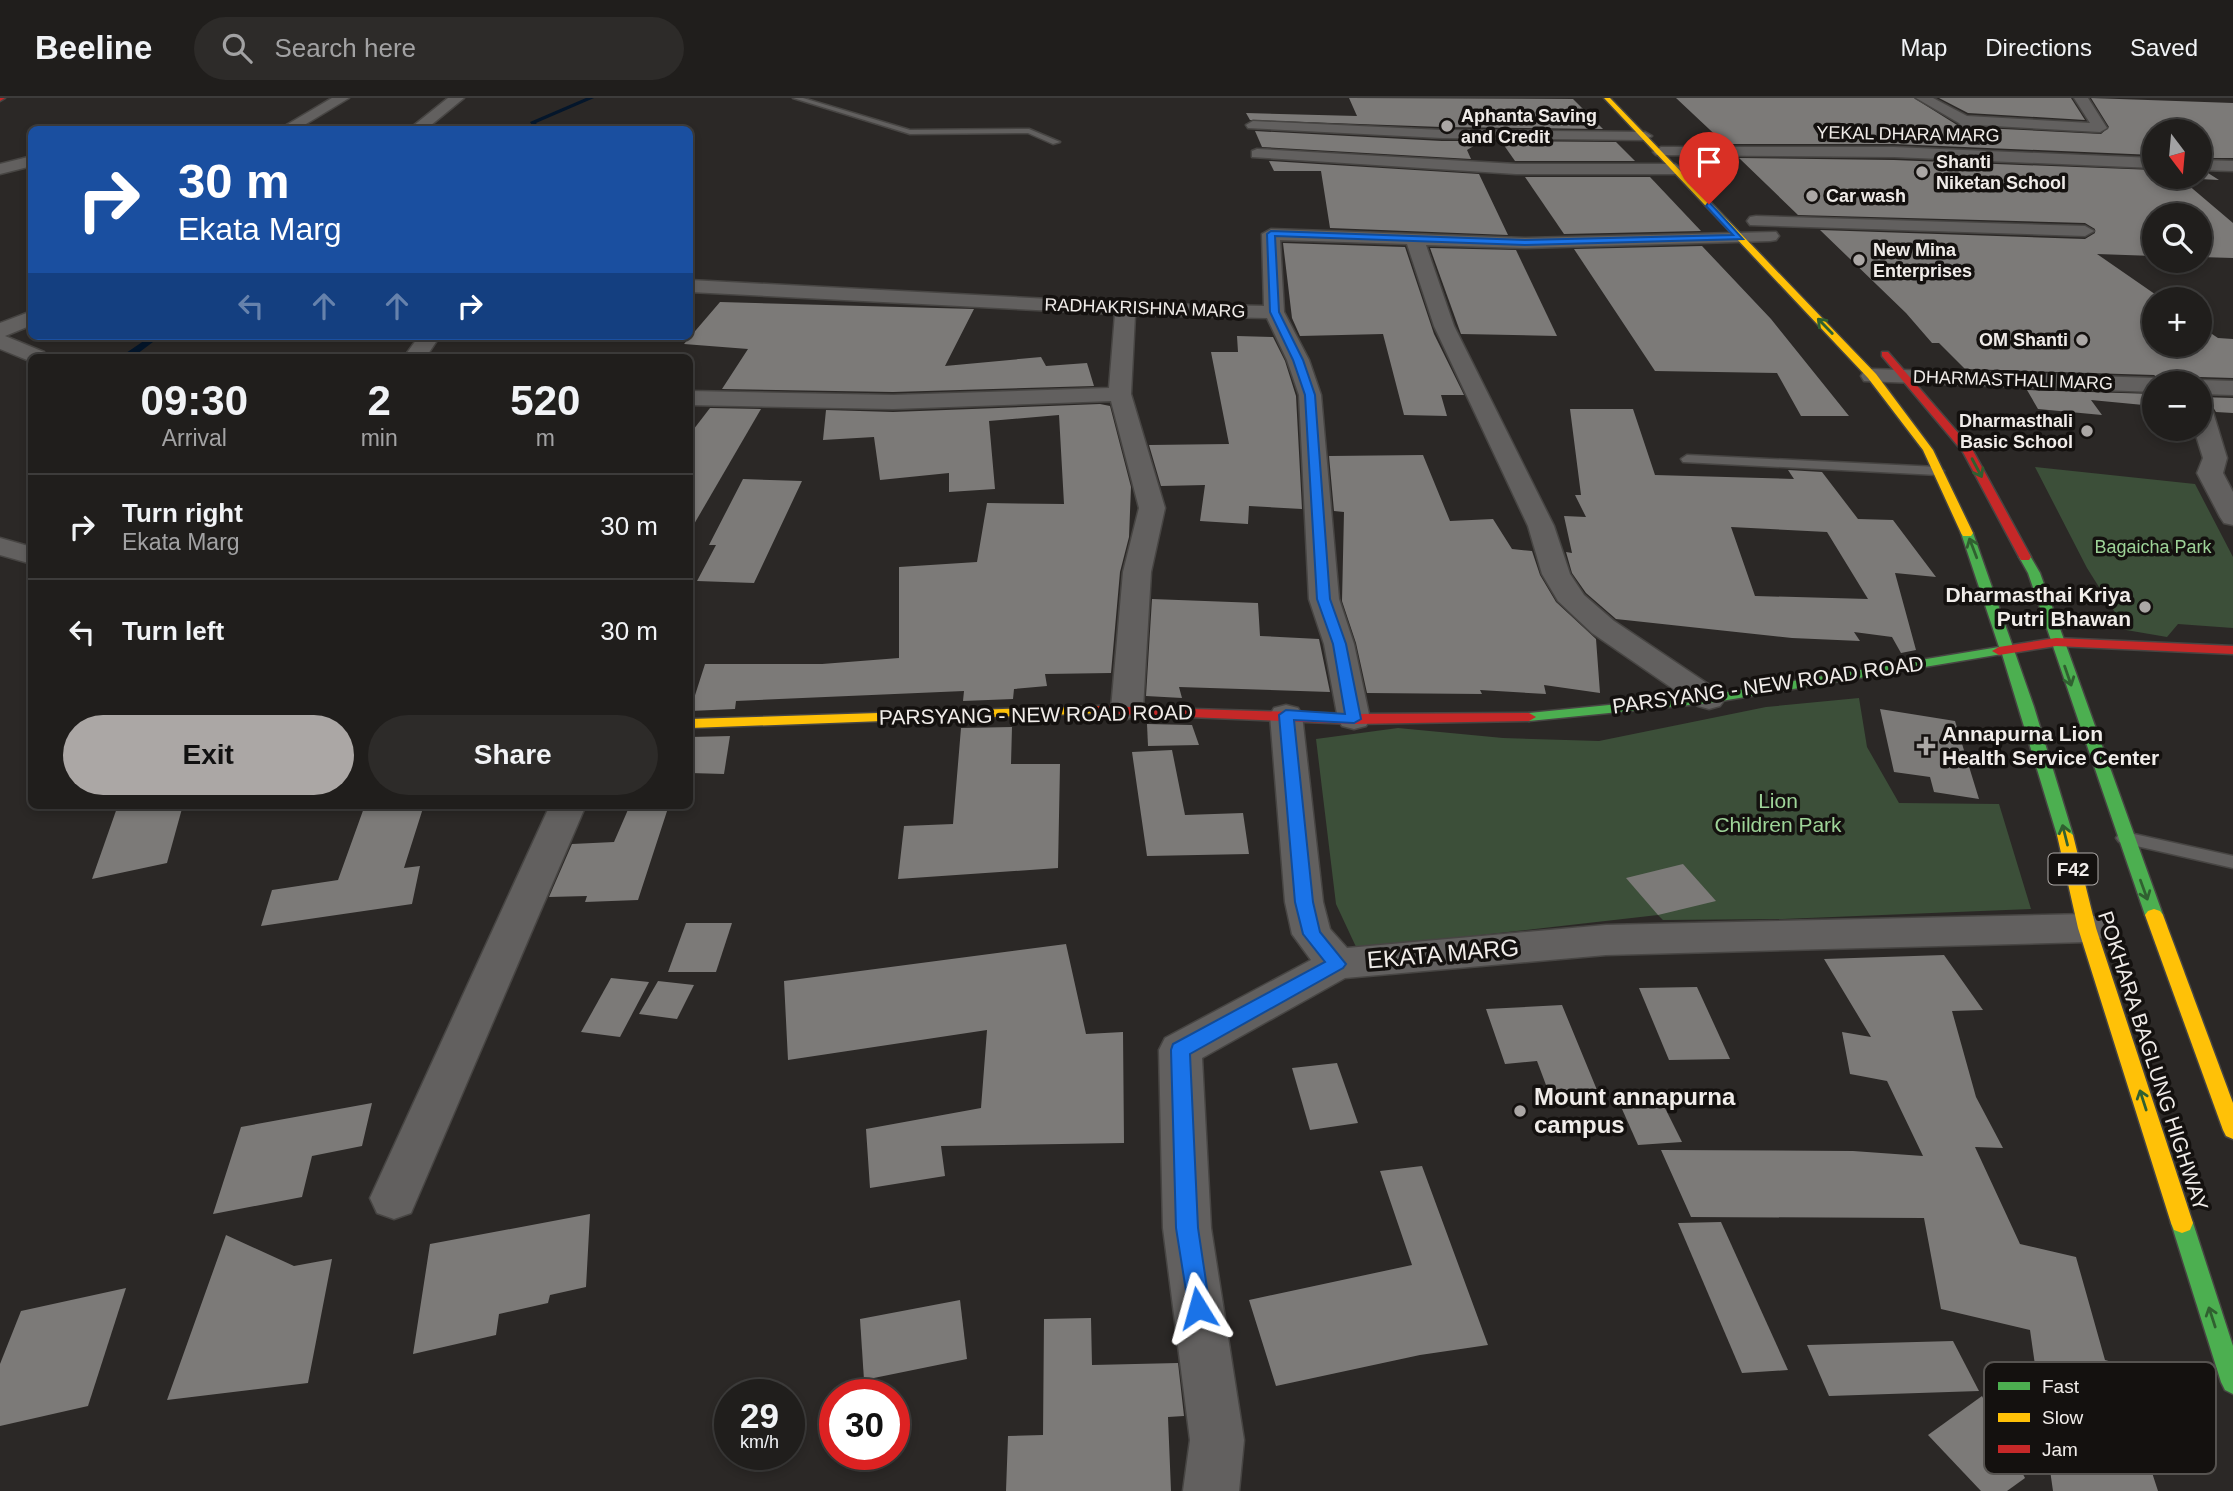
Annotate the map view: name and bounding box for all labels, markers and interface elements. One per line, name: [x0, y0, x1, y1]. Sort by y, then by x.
search box: [194, 17, 684, 80]
text: Beeline: [35, 29, 152, 66]
icon: search: [218, 29, 256, 67]
text: Search here: [274, 33, 416, 63]
text: Map: [1901, 34, 1947, 61]
text: Directions: [1985, 34, 2092, 61]
text: Saved: [2130, 34, 2198, 61]
place label: Aphanta Saving and Credit: [1461, 106, 1597, 147]
marker: Aphanta Saving and Credit: [1439, 118, 1455, 134]
north arrow: [2142, 119, 2212, 189]
map controls: [2142, 119, 2212, 441]
street label: YEKAL DHARA MARG: [1816, 122, 2000, 146]
pin: [1679, 132, 1739, 204]
icon: arrive: [1690, 143, 1728, 181]
place label: Shanti Niketan School: [1936, 152, 2066, 193]
icon: right: [63, 154, 154, 245]
text: 30 m: [178, 154, 290, 208]
marker: Shanti Niketan School: [1914, 164, 1930, 180]
place label: Car wash: [1826, 186, 1906, 206]
marker: Car wash: [1804, 188, 1820, 204]
button: search: [2142, 203, 2212, 273]
text: Ekata Marg: [178, 211, 342, 247]
place label: New Mina Enterprises: [1873, 240, 1972, 281]
marker: New Mina Enterprises: [1851, 252, 1867, 268]
icon: left: [232, 287, 270, 325]
icon: ahead: [305, 287, 343, 325]
icon: ahead: [378, 287, 416, 325]
icon: right: [451, 287, 489, 325]
button: +: [2142, 287, 2212, 357]
street label: RADHAKRISHNA MARG: [1044, 294, 1246, 322]
one-way arrow: [1817, 318, 1834, 335]
place label: OM Shanti: [1979, 330, 2068, 350]
marker: OM Shanti: [2074, 332, 2090, 348]
street label: DHARMASTHALI MARG: [1913, 367, 2113, 393]
button: −: [2142, 371, 2212, 441]
text: 09:30: [141, 377, 248, 424]
text: 2: [367, 377, 391, 424]
text: 520: [510, 377, 580, 424]
place label: Dharmasthali Basic School: [1959, 411, 2073, 452]
marker: Dharmasthali Basic School: [2079, 423, 2095, 439]
text: Arrival: [162, 425, 227, 451]
text: min: [361, 425, 398, 451]
text: m: [536, 425, 555, 451]
one-way arrow: [1971, 457, 1984, 478]
text: Turn right: [122, 498, 243, 528]
icon: right: [63, 508, 101, 546]
text: 30 m: [600, 511, 658, 541]
text: Ekata Marg: [122, 529, 240, 555]
park label: Bagaicha Park: [2094, 537, 2213, 557]
one-way arrow: [1965, 538, 1978, 560]
place label: Dharmasthai Kriya Putri Bhawan: [1945, 583, 2131, 630]
marker: Dharmasthai Kriya Putri Bhawan: [2137, 599, 2153, 615]
icon: left: [63, 613, 101, 651]
text: Turn left: [122, 616, 224, 646]
text: 30 m: [600, 616, 658, 646]
street label: PARSYANG - NEW ROAD ROAD: [1611, 651, 1925, 718]
one-way arrow: [2063, 664, 2075, 686]
street label: PARSYANG - NEW ROAD ROAD: [879, 700, 1193, 729]
button: Exit: [63, 715, 354, 795]
button: Share: [368, 715, 658, 795]
place label: Annapurna Lion Health Service Center: [1942, 722, 2159, 769]
marker: Annapurna Lion Health Service Center: [1916, 736, 1936, 756]
park label: Lion Children Park: [1714, 789, 1842, 836]
one-way arrow: [2058, 824, 2071, 847]
road number: F42: [2048, 854, 2098, 884]
one-way arrow: [2139, 879, 2152, 901]
street label: POKHARA BAGLUNG HIGHWAY: [2094, 908, 2213, 1214]
street label: EKATA MARG: [1366, 933, 1520, 974]
place label: Mount annapurna campus: [1534, 1083, 1736, 1138]
one-way arrow: [2135, 1089, 2148, 1111]
marker: Mount annapurna campus: [1512, 1103, 1528, 1119]
position arrow: [1161, 1271, 1235, 1345]
one-way arrow: [2205, 1306, 2217, 1328]
legend: [1984, 1362, 2216, 1474]
text: Fast: [2042, 1376, 2080, 1397]
speed limit sign: 30: [819, 1379, 910, 1470]
text: 29: [740, 1396, 779, 1435]
text: Slow: [2042, 1407, 2083, 1428]
text: km/h: [740, 1432, 779, 1452]
text: Jam: [2042, 1439, 2078, 1460]

